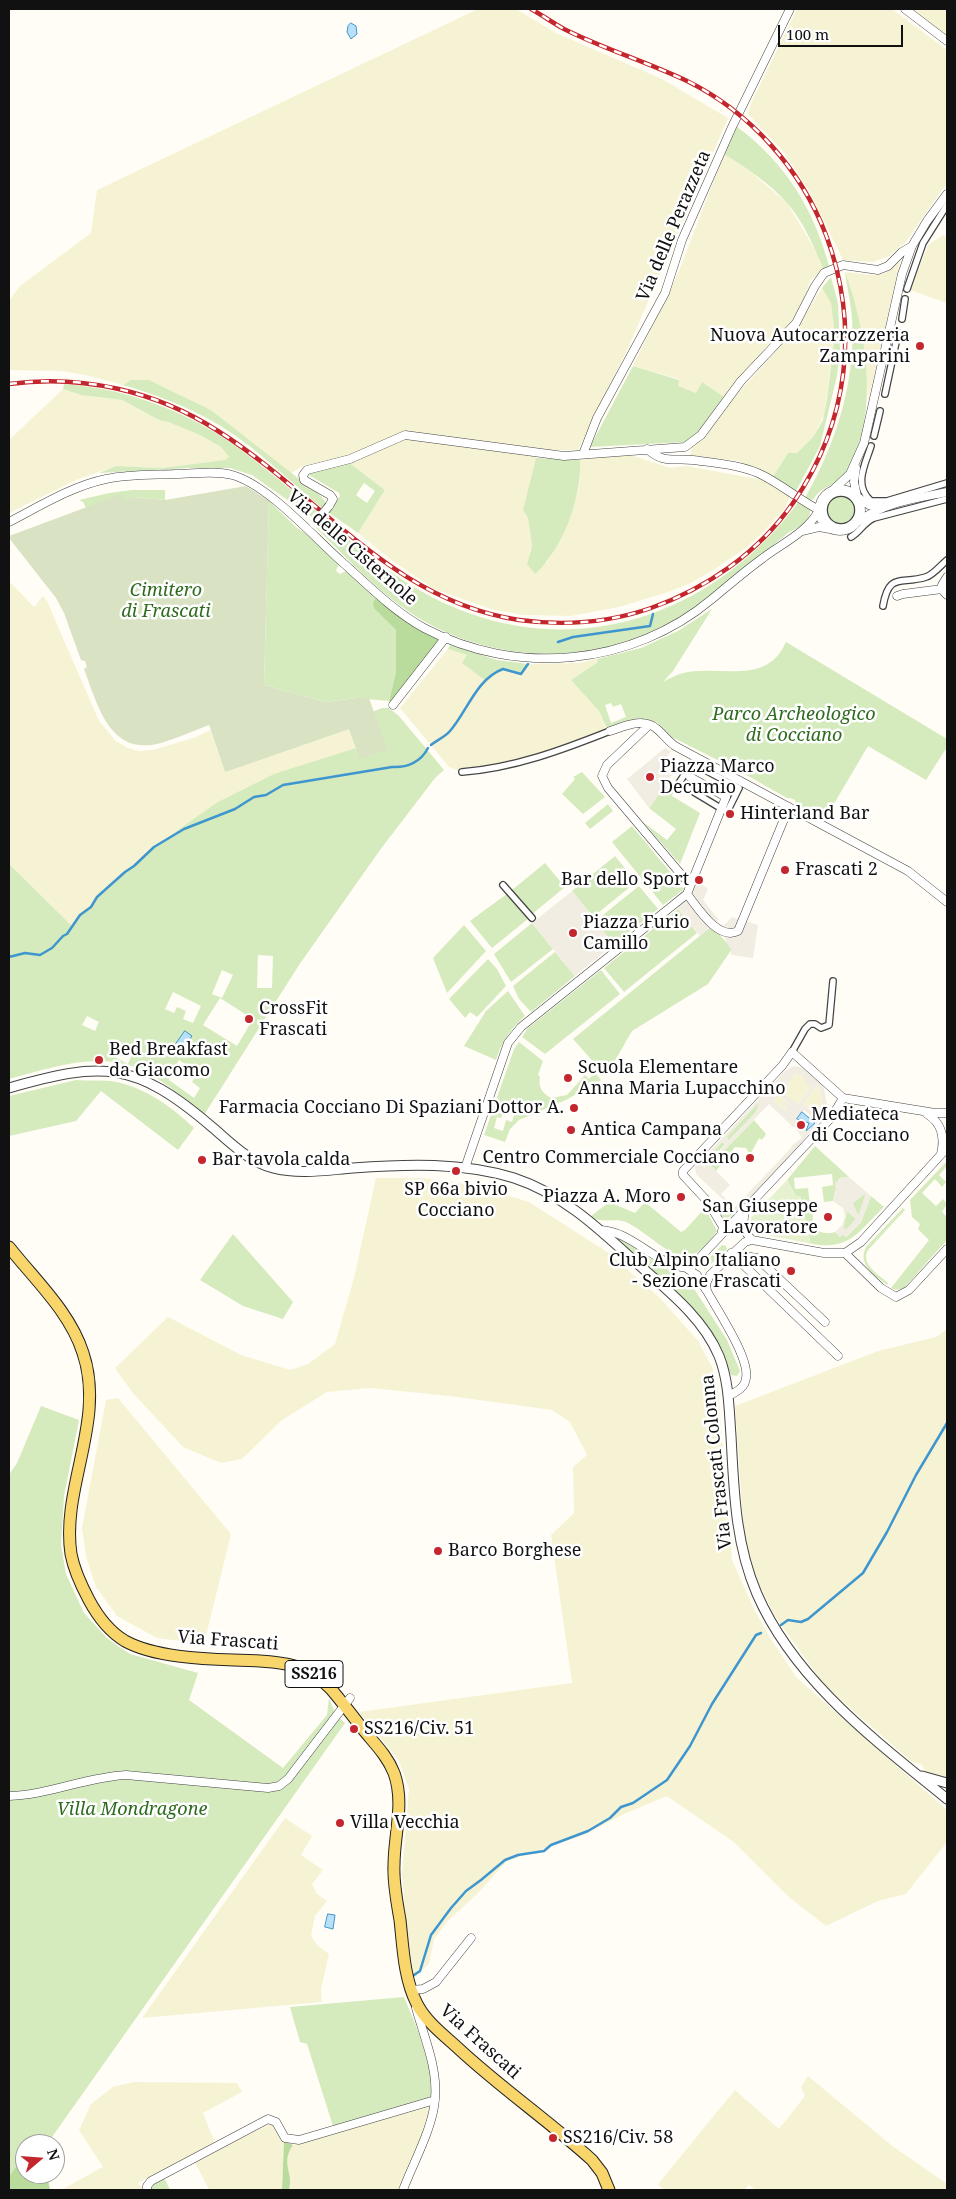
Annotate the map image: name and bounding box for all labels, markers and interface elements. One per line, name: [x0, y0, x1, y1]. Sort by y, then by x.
scale bar: [781, 15, 906, 47]
text: 100 m: [786, 24, 829, 44]
street label: Via delle Perazzeta: [632, 147, 716, 305]
place label: Nuova Autocarrozzeria Zamparini: [710, 325, 910, 368]
marker: Nuova Autocarrozzeria Zamparini: [914, 340, 926, 352]
street label: Via delle Cisternole: [282, 486, 422, 610]
park label: Cimitero di Frascati: [121, 580, 211, 622]
park label: Parco Archeologico di Cocciano: [712, 704, 876, 746]
place label: Piazza Marco Decumio: [660, 756, 775, 799]
marker: Piazza Marco Decumio: [644, 771, 656, 783]
place label: Hinterland Bar: [740, 803, 870, 825]
marker: Hinterland Bar: [724, 808, 736, 820]
place label: Frascati 2: [795, 859, 878, 881]
marker: Frascati 2: [779, 864, 791, 876]
place label: Bar dello Sport: [561, 869, 689, 891]
marker: Bar dello Sport: [693, 874, 705, 886]
place label: Piazza Furio Camillo: [583, 912, 690, 954]
marker: Piazza Furio Camillo: [567, 927, 579, 939]
place label: CrossFit Frascati: [259, 998, 328, 1040]
marker: CrossFit Frascati: [243, 1013, 255, 1025]
place label: Bed Breakfast da Giacomo: [109, 1039, 228, 1082]
marker: Bed Breakfast da Giacomo: [93, 1054, 105, 1066]
place label: Scuola Elementare Anna Maria Lupacchino: [578, 1057, 786, 1100]
marker: Scuola Elementare Anna Maria Lupacchino: [562, 1072, 574, 1084]
place label: Farmacia Cocciano Di Spaziani Dottor A.: [219, 1097, 564, 1119]
marker: Farmacia Cocciano Di Spaziani Dottor A.: [568, 1102, 580, 1114]
place label: Mediateca di Cocciano: [811, 1104, 910, 1146]
place label: Antica Campana: [581, 1119, 722, 1141]
marker: Mediateca di Cocciano: [795, 1119, 807, 1131]
marker: Antica Campana: [565, 1124, 577, 1136]
place label: Centro Commerciale Cocciano: [483, 1147, 740, 1169]
place label: Bar tavola calda: [212, 1149, 350, 1171]
marker: Centro Commerciale Cocciano: [744, 1152, 756, 1164]
marker: Bar tavola calda: [196, 1154, 208, 1166]
marker: SP 66a bivio Cocciano: [450, 1165, 462, 1177]
place label: SP 66a bivio Cocciano: [404, 1179, 508, 1222]
place label: Piazza A. Moro: [543, 1186, 671, 1208]
marker: Piazza A. Moro: [675, 1191, 687, 1203]
place label: San Giuseppe Lavoratore: [702, 1196, 818, 1238]
marker: San Giuseppe Lavoratore: [822, 1211, 834, 1223]
place label: Club Alpino Italiano - Sezione Frascati: [609, 1250, 781, 1292]
marker: Club Alpino Italiano - Sezione Frascati: [785, 1265, 797, 1277]
street label: Via Frascati Colonna: [697, 1373, 737, 1551]
place label: Barco Borghese: [448, 1540, 581, 1562]
marker: Barco Borghese: [432, 1545, 444, 1557]
street label: Via Frascati: [177, 1627, 279, 1655]
road number: SS216: [285, 1660, 343, 1688]
place label: SS216/Civ. 51: [364, 1718, 474, 1740]
marker: SS216/Civ. 51: [348, 1723, 360, 1735]
park label: Villa Mondragone: [57, 1799, 207, 1821]
place label: Villa Vecchia: [350, 1812, 460, 1834]
marker: Villa Vecchia: [334, 1817, 346, 1829]
street label: Via Frascati: [435, 2000, 525, 2084]
place label: SS216/Civ. 58: [563, 2127, 673, 2149]
marker: SS216/Civ. 58: [547, 2132, 559, 2144]
north arrow: [15, 2134, 65, 2184]
text: N: [43, 2146, 65, 2163]

